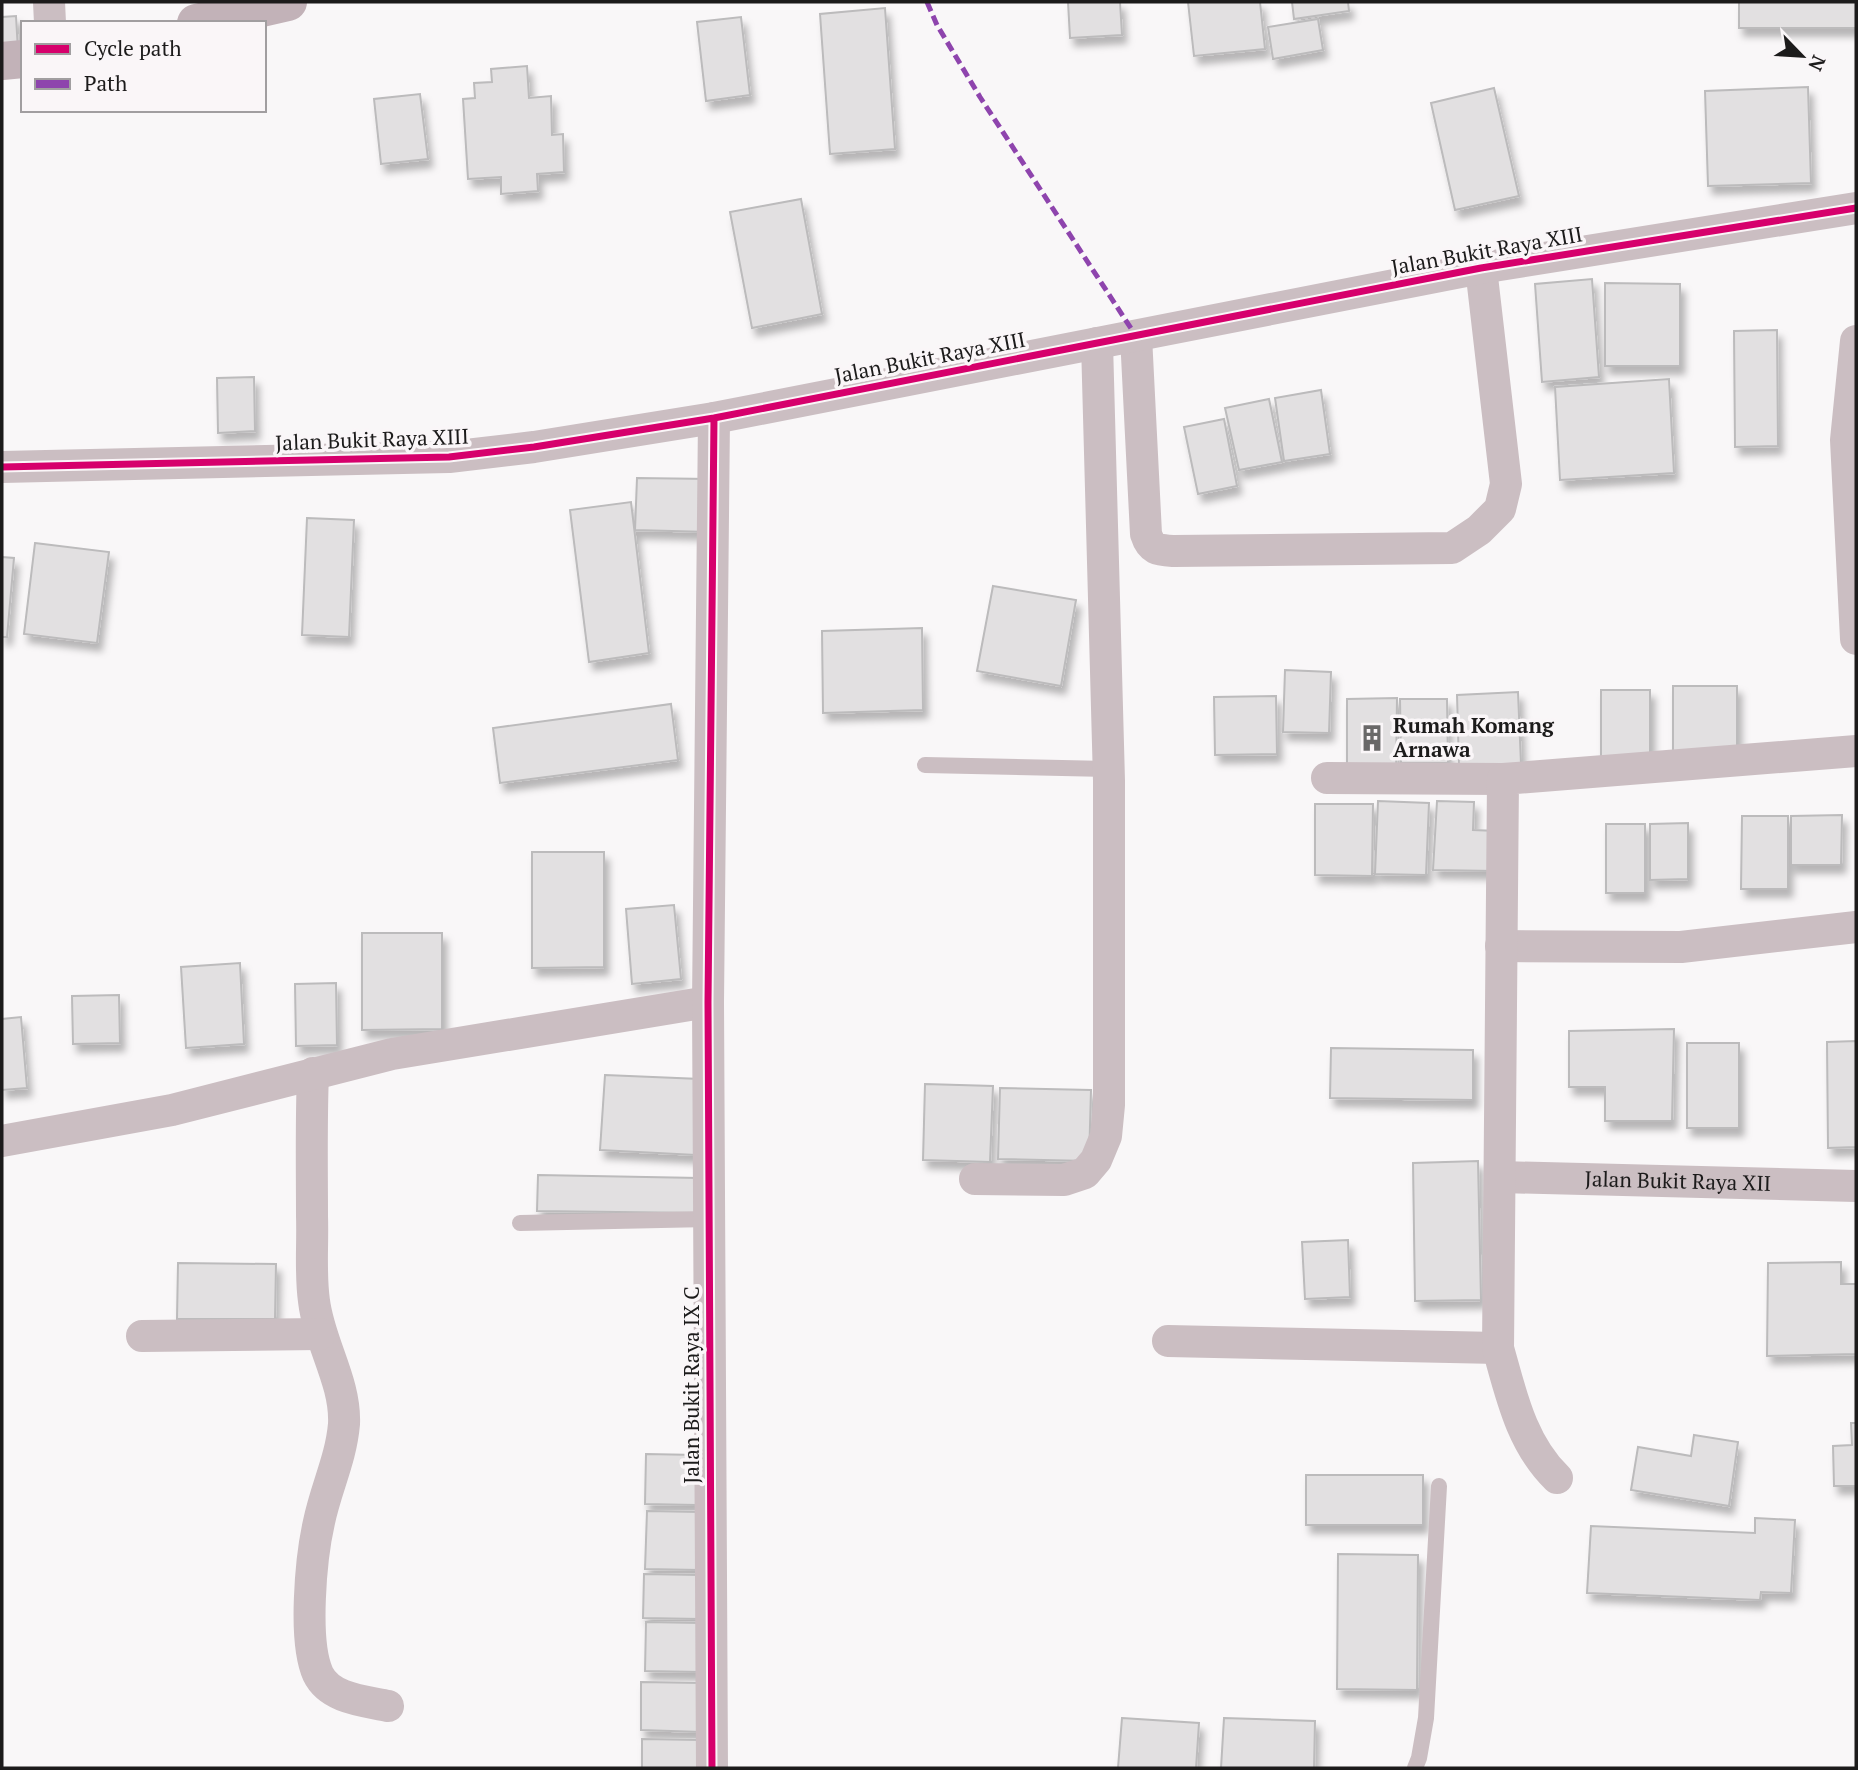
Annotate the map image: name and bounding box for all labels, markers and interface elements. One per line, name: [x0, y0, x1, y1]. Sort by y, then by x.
legend: [21, 21, 266, 112]
north arrow: [1767, 21, 1837, 91]
text: Cycle path: [84, 34, 182, 62]
text: N: [1803, 52, 1832, 76]
text: Path: [84, 69, 127, 97]
street label: Jalan Bukit Raya XIII: [1389, 219, 1585, 281]
street label: Jalan Bukit Raya XIII: [832, 325, 1028, 389]
street label: Jalan Bukit Raya XIII: [275, 422, 469, 456]
place label: Rumah Komang Arnawa: [1393, 711, 1555, 763]
building icon: Rumah Komang Arnawa: [1357, 723, 1387, 753]
street label: Jalan Bukit Raya XII: [1584, 1164, 1772, 1197]
street label: Jalan Bukit Raya IX C: [677, 1286, 705, 1484]

